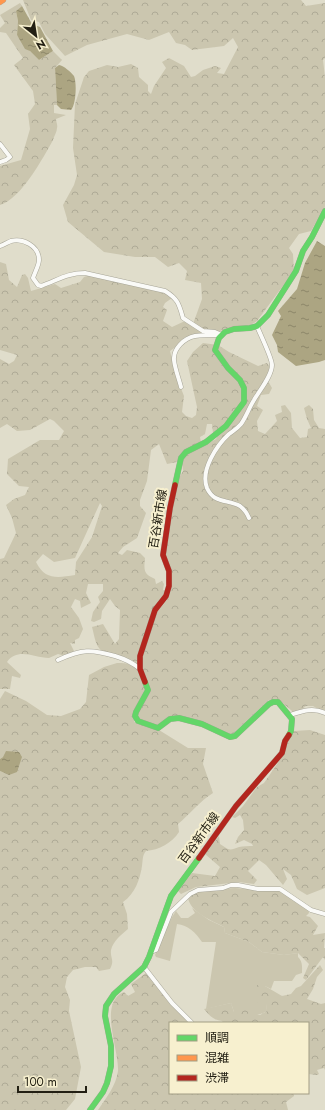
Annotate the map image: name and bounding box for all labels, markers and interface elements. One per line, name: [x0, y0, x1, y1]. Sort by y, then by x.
north arrow: [16, 16, 56, 56]
text: N: [33, 36, 49, 54]
street label: 百谷新市線: [144, 488, 172, 550]
street label: 百谷新市線: [174, 808, 224, 868]
legend: [169, 1022, 309, 1094]
text: 順調: [205, 1029, 229, 1047]
text: 混雑: [205, 1049, 229, 1067]
scale bar: [18, 1068, 86, 1094]
text: 渋滞: [205, 1069, 229, 1087]
text: 100 m: [24, 1073, 57, 1091]

